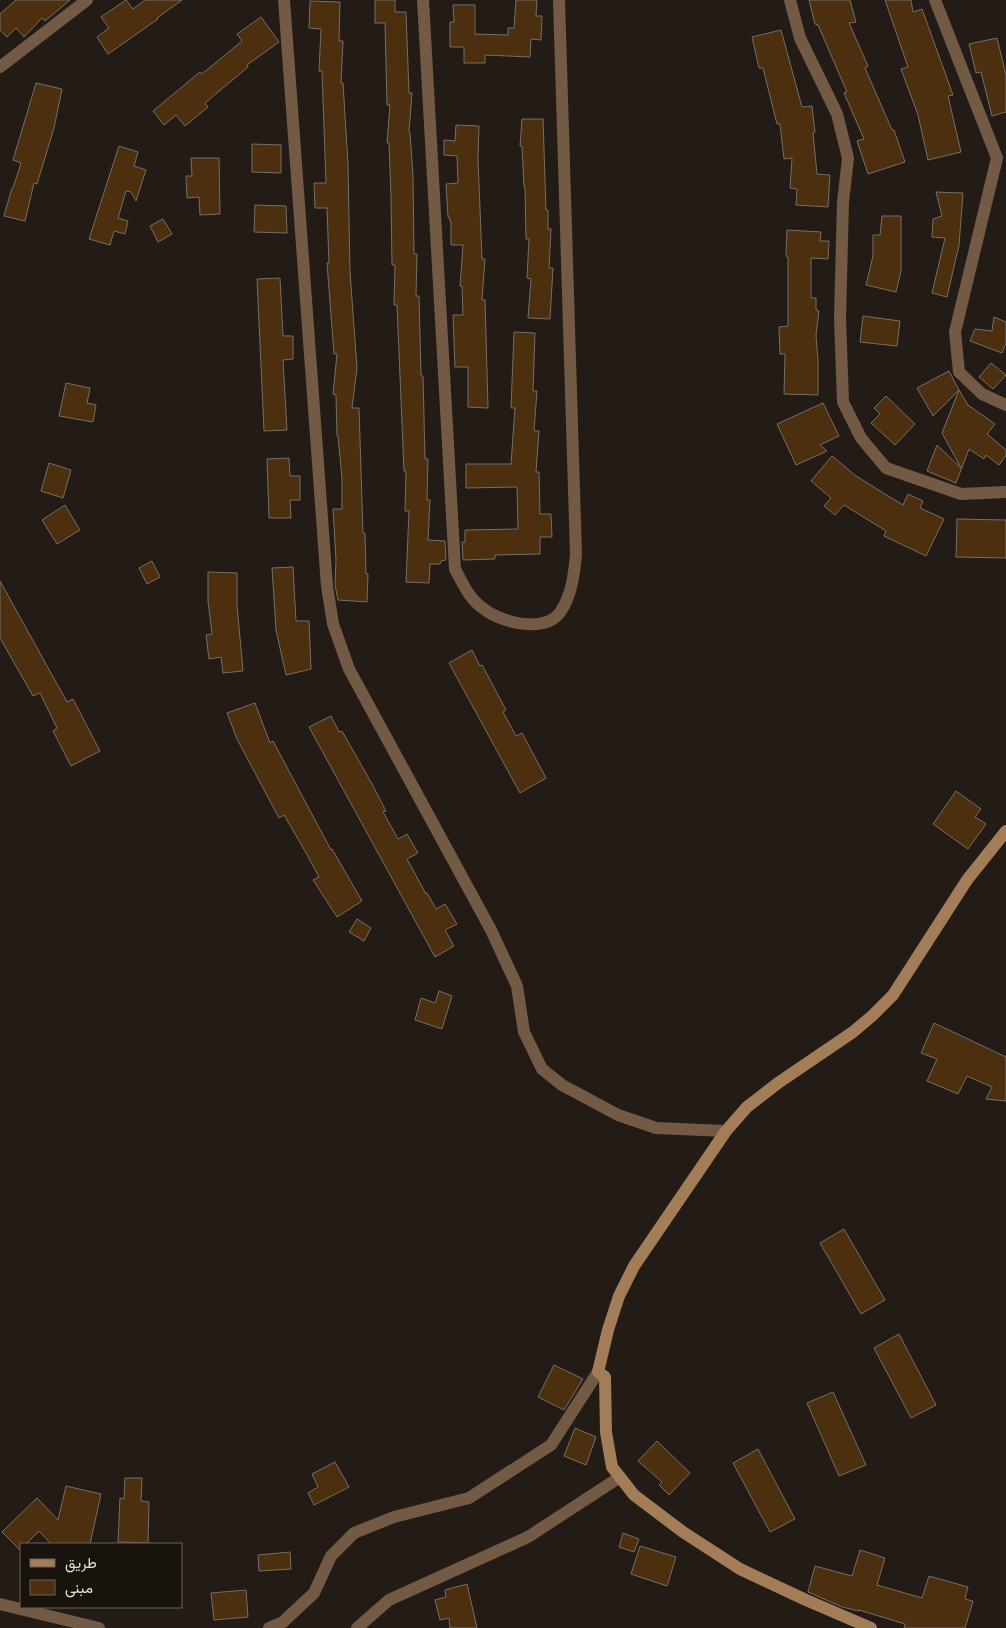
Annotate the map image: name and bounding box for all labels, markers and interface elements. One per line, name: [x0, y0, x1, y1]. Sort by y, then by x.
legend: [20, 1543, 182, 1608]
text: طريق: [65, 1554, 97, 1573]
text: مبنى: [65, 1579, 93, 1598]

